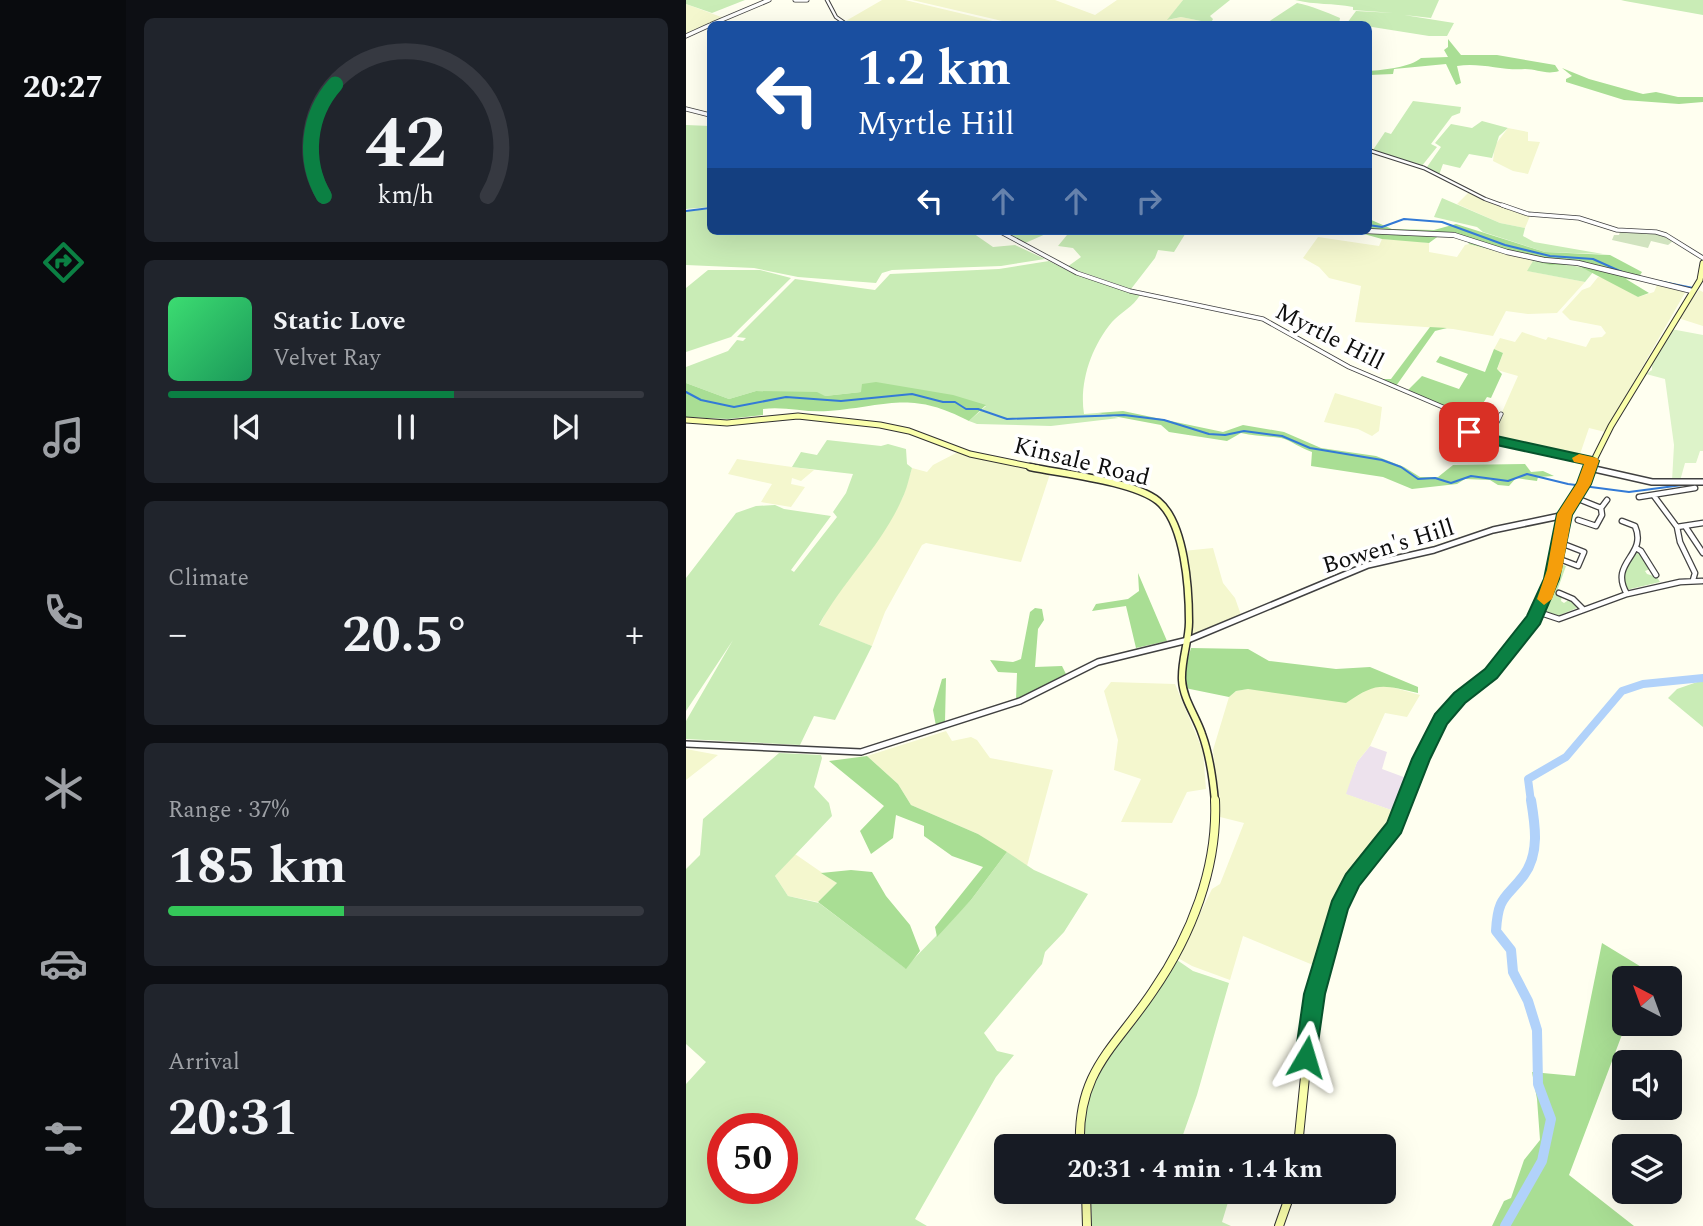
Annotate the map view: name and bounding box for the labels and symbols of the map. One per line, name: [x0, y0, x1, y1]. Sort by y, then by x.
street label: Myrtle Hill: [1269, 294, 1390, 380]
pin: [1439, 402, 1499, 462]
street label: Kinsale Road: [1010, 428, 1154, 496]
street label: Bowen's Hill: [1318, 510, 1459, 584]
north arrow: [1612, 966, 1682, 1036]
position arrow: [1269, 1020, 1343, 1094]
speed limit sign: 50: [707, 1113, 798, 1204]

